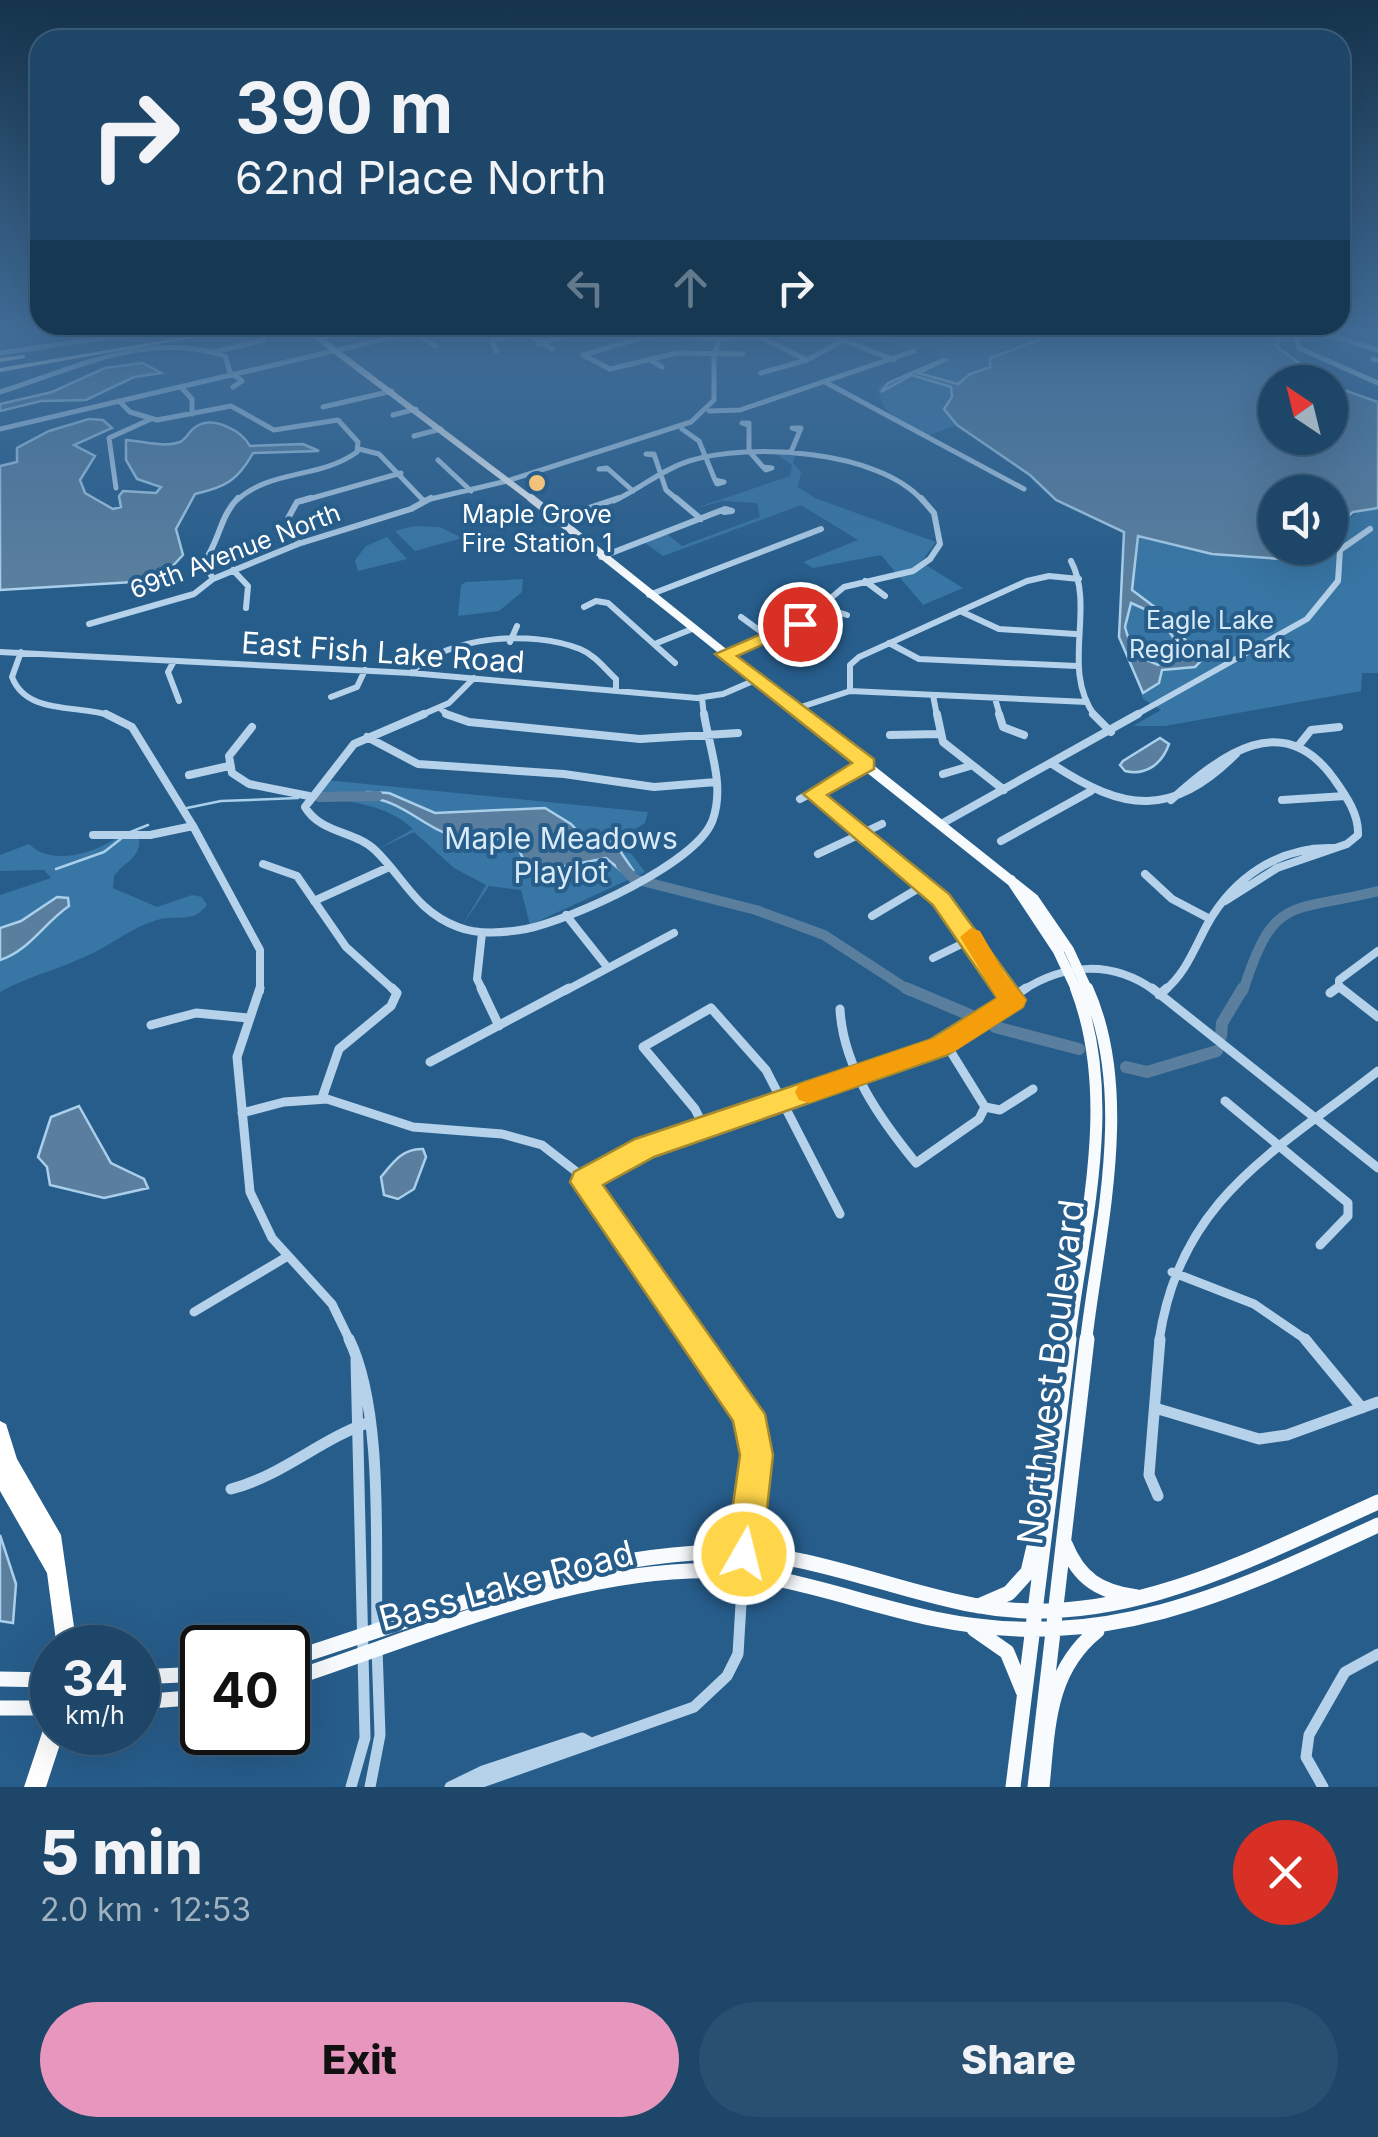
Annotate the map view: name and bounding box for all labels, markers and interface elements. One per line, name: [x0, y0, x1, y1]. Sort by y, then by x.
text: 390 m: [235, 65, 453, 150]
icon: right: [70, 70, 200, 200]
text: 62nd Place North: [235, 150, 607, 205]
icon: left: [558, 260, 613, 315]
icon: ahead: [663, 260, 718, 315]
icon: right: [768, 260, 823, 315]
north arrow: [1258, 365, 1348, 455]
map controls: [1258, 365, 1348, 565]
marker: Maple Grove Fire Station 1: [526, 472, 548, 494]
button: sound: [1258, 475, 1348, 565]
street label: 69th Avenue North: [126, 497, 344, 605]
place label: Maple Grove Fire Station 1: [462, 499, 613, 558]
pin: [758, 582, 843, 667]
icon: arrive: [773, 597, 828, 652]
park label: Eagle Lake Regional Park: [1129, 605, 1291, 664]
street label: East Fish Lake Road: [240, 624, 526, 680]
park label: Maple Meadows Playlot: [444, 820, 678, 890]
street label: Northwest Boulevard: [1008, 1197, 1092, 1547]
position arrow: [692, 1502, 796, 1606]
street label: Bass Lake Road: [374, 1531, 638, 1639]
speed limit sign: 40: [180, 1625, 310, 1755]
text: 34: [62, 1648, 128, 1708]
text: km/h: [65, 1700, 125, 1730]
text: 5 min: [40, 1816, 203, 1888]
button: close: [1233, 1820, 1338, 1925]
text: 2.0 km · 12:53: [40, 1890, 251, 1929]
button: Exit: [40, 2002, 679, 2117]
button: Share: [699, 2002, 1338, 2117]

